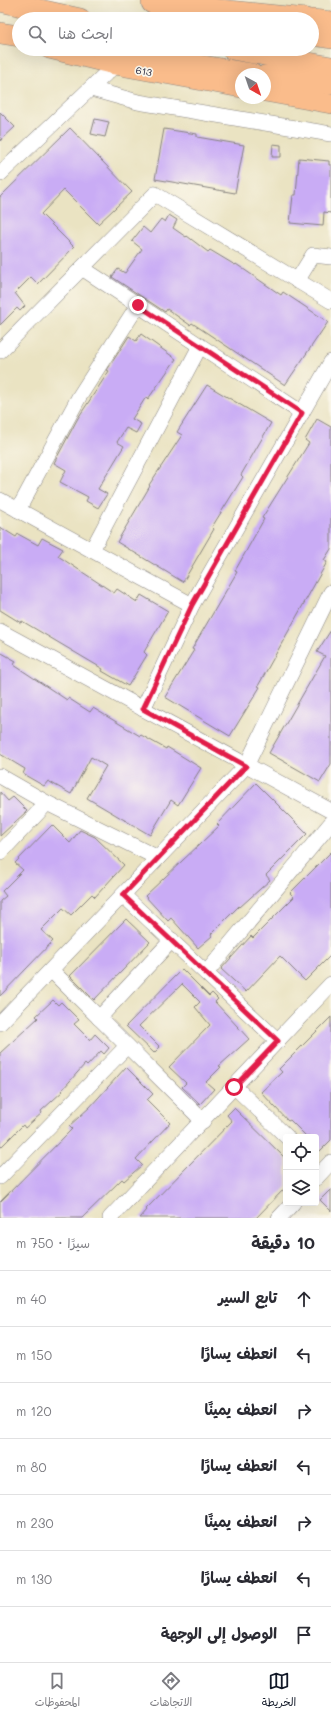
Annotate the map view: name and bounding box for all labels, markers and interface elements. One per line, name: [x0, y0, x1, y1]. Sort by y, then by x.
search box: [12, 12, 319, 56]
icon: search: [26, 23, 48, 45]
text: ابحث هنا: [58, 23, 113, 43]
street label: 613: [135, 63, 153, 79]
north arrow: [235, 68, 271, 104]
route end: [129, 296, 147, 314]
route start: [225, 1078, 243, 1096]
map controls: [283, 1134, 319, 1206]
button: locate: [283, 1134, 319, 1170]
button: layers: [283, 1170, 319, 1206]
text: 10 دقيقة: [251, 1231, 315, 1253]
text: سيرًا · 750 m: [16, 1234, 90, 1251]
text: تابع السير: [218, 1287, 277, 1307]
icon: ahead: [293, 1288, 315, 1310]
text: 40 m: [16, 1290, 46, 1307]
text: انعطف يسارًا: [201, 1343, 277, 1363]
icon: left: [293, 1344, 315, 1366]
text: 150 m: [16, 1346, 52, 1363]
text: انعطف يمينًا: [205, 1399, 277, 1419]
icon: right: [293, 1400, 315, 1422]
text: 120 m: [16, 1402, 52, 1419]
text: انعطف يسارًا: [201, 1455, 277, 1475]
icon: left: [293, 1456, 315, 1478]
text: 80 m: [16, 1458, 46, 1475]
text: انعطف يمينًا: [205, 1511, 277, 1531]
icon: right: [293, 1512, 315, 1534]
text: 230 m: [16, 1514, 53, 1531]
text: انعطف يسارًا: [201, 1567, 277, 1587]
icon: left: [293, 1568, 315, 1590]
text: 130 m: [16, 1570, 52, 1587]
text: الوصول إلى الوجهة: [161, 1623, 277, 1643]
icon: arrive: [293, 1624, 315, 1646]
tab: المحفوظات: [35, 1670, 80, 1712]
tab: الاتجاهات: [150, 1670, 192, 1712]
tab: الخريطة: [262, 1670, 296, 1712]

